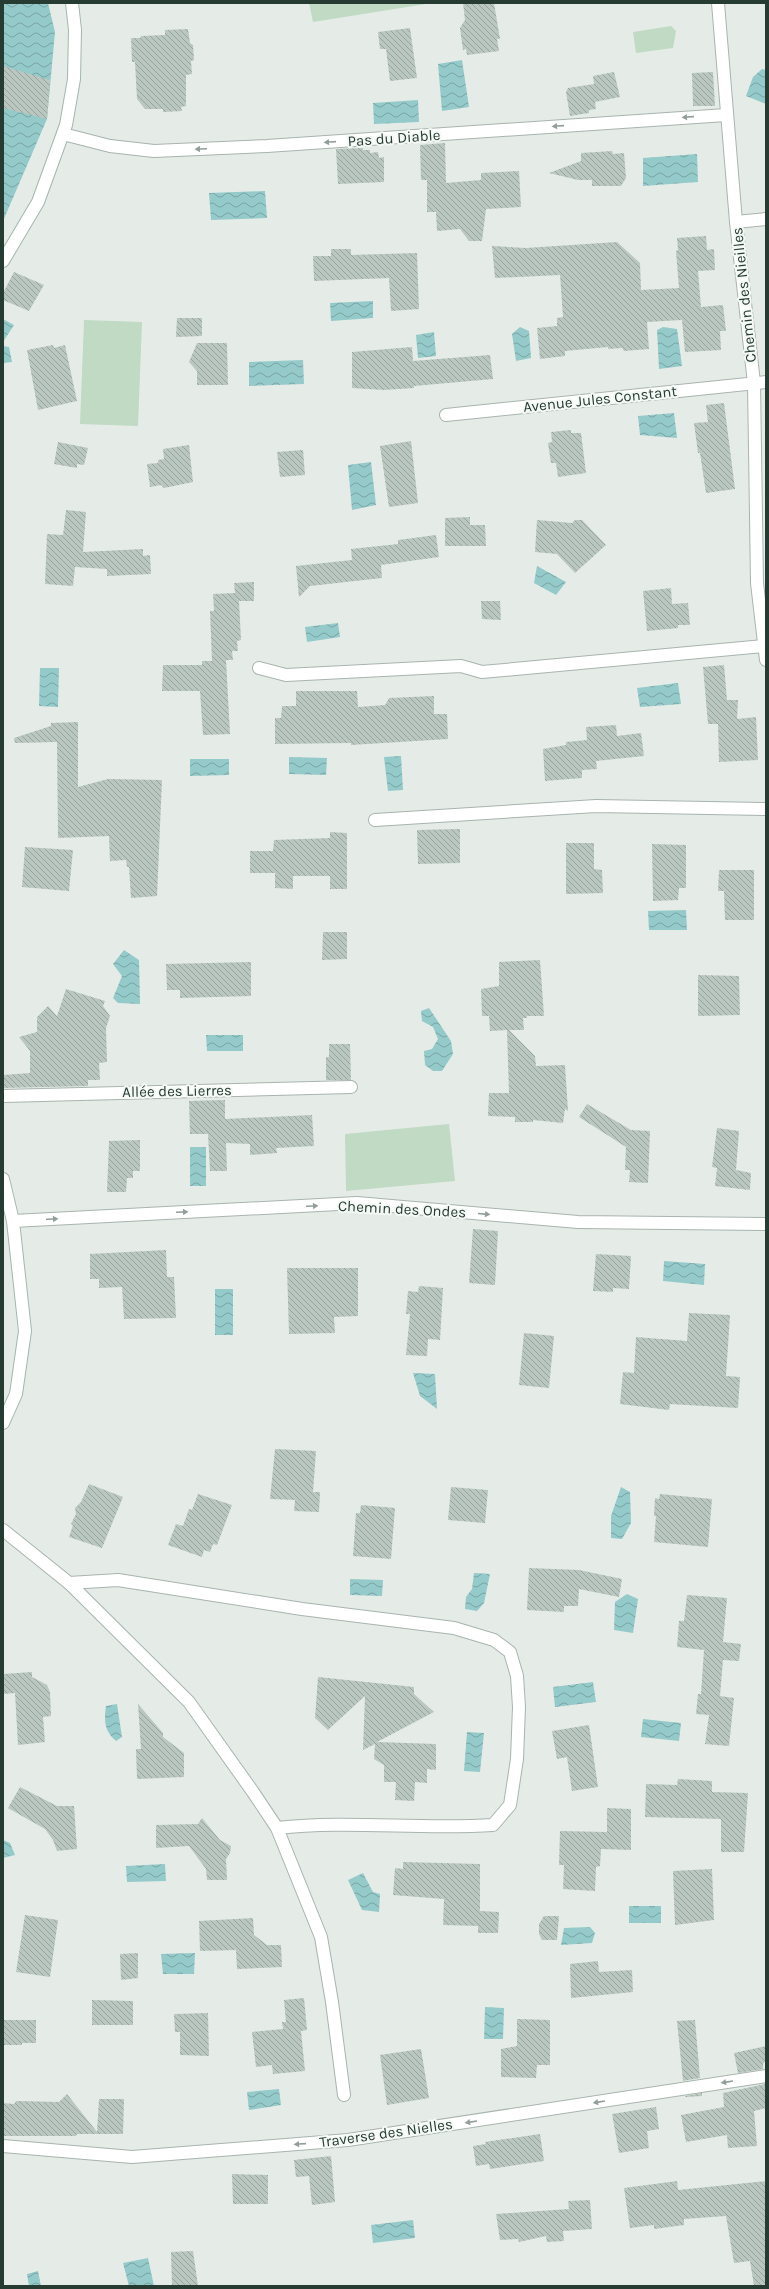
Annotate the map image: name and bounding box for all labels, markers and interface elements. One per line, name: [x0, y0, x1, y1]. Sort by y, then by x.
one-way arrow: [682, 114, 694, 121]
one-way arrow: [552, 123, 564, 130]
street label: Pas du Diable: [347, 126, 441, 150]
one-way arrow: [324, 138, 336, 145]
one-way arrow: [195, 145, 207, 152]
street label: Chemin des Nieilles: [728, 226, 760, 364]
street label: Avenue Jules Constant: [522, 382, 678, 416]
street label: Allée des Lierres: [122, 1081, 232, 1101]
street label: Chemin des Ondes: [337, 1197, 467, 1221]
one-way arrow: [306, 1202, 318, 1209]
one-way arrow: [176, 1209, 188, 1216]
one-way arrow: [478, 1211, 490, 1217]
one-way arrow: [46, 1216, 58, 1223]
one-way arrow: [721, 2079, 734, 2085]
one-way arrow: [593, 2099, 605, 2105]
street label: Traverse des Nielles: [318, 2115, 454, 2151]
one-way arrow: [464, 2119, 477, 2125]
one-way arrow: [294, 2140, 306, 2147]

